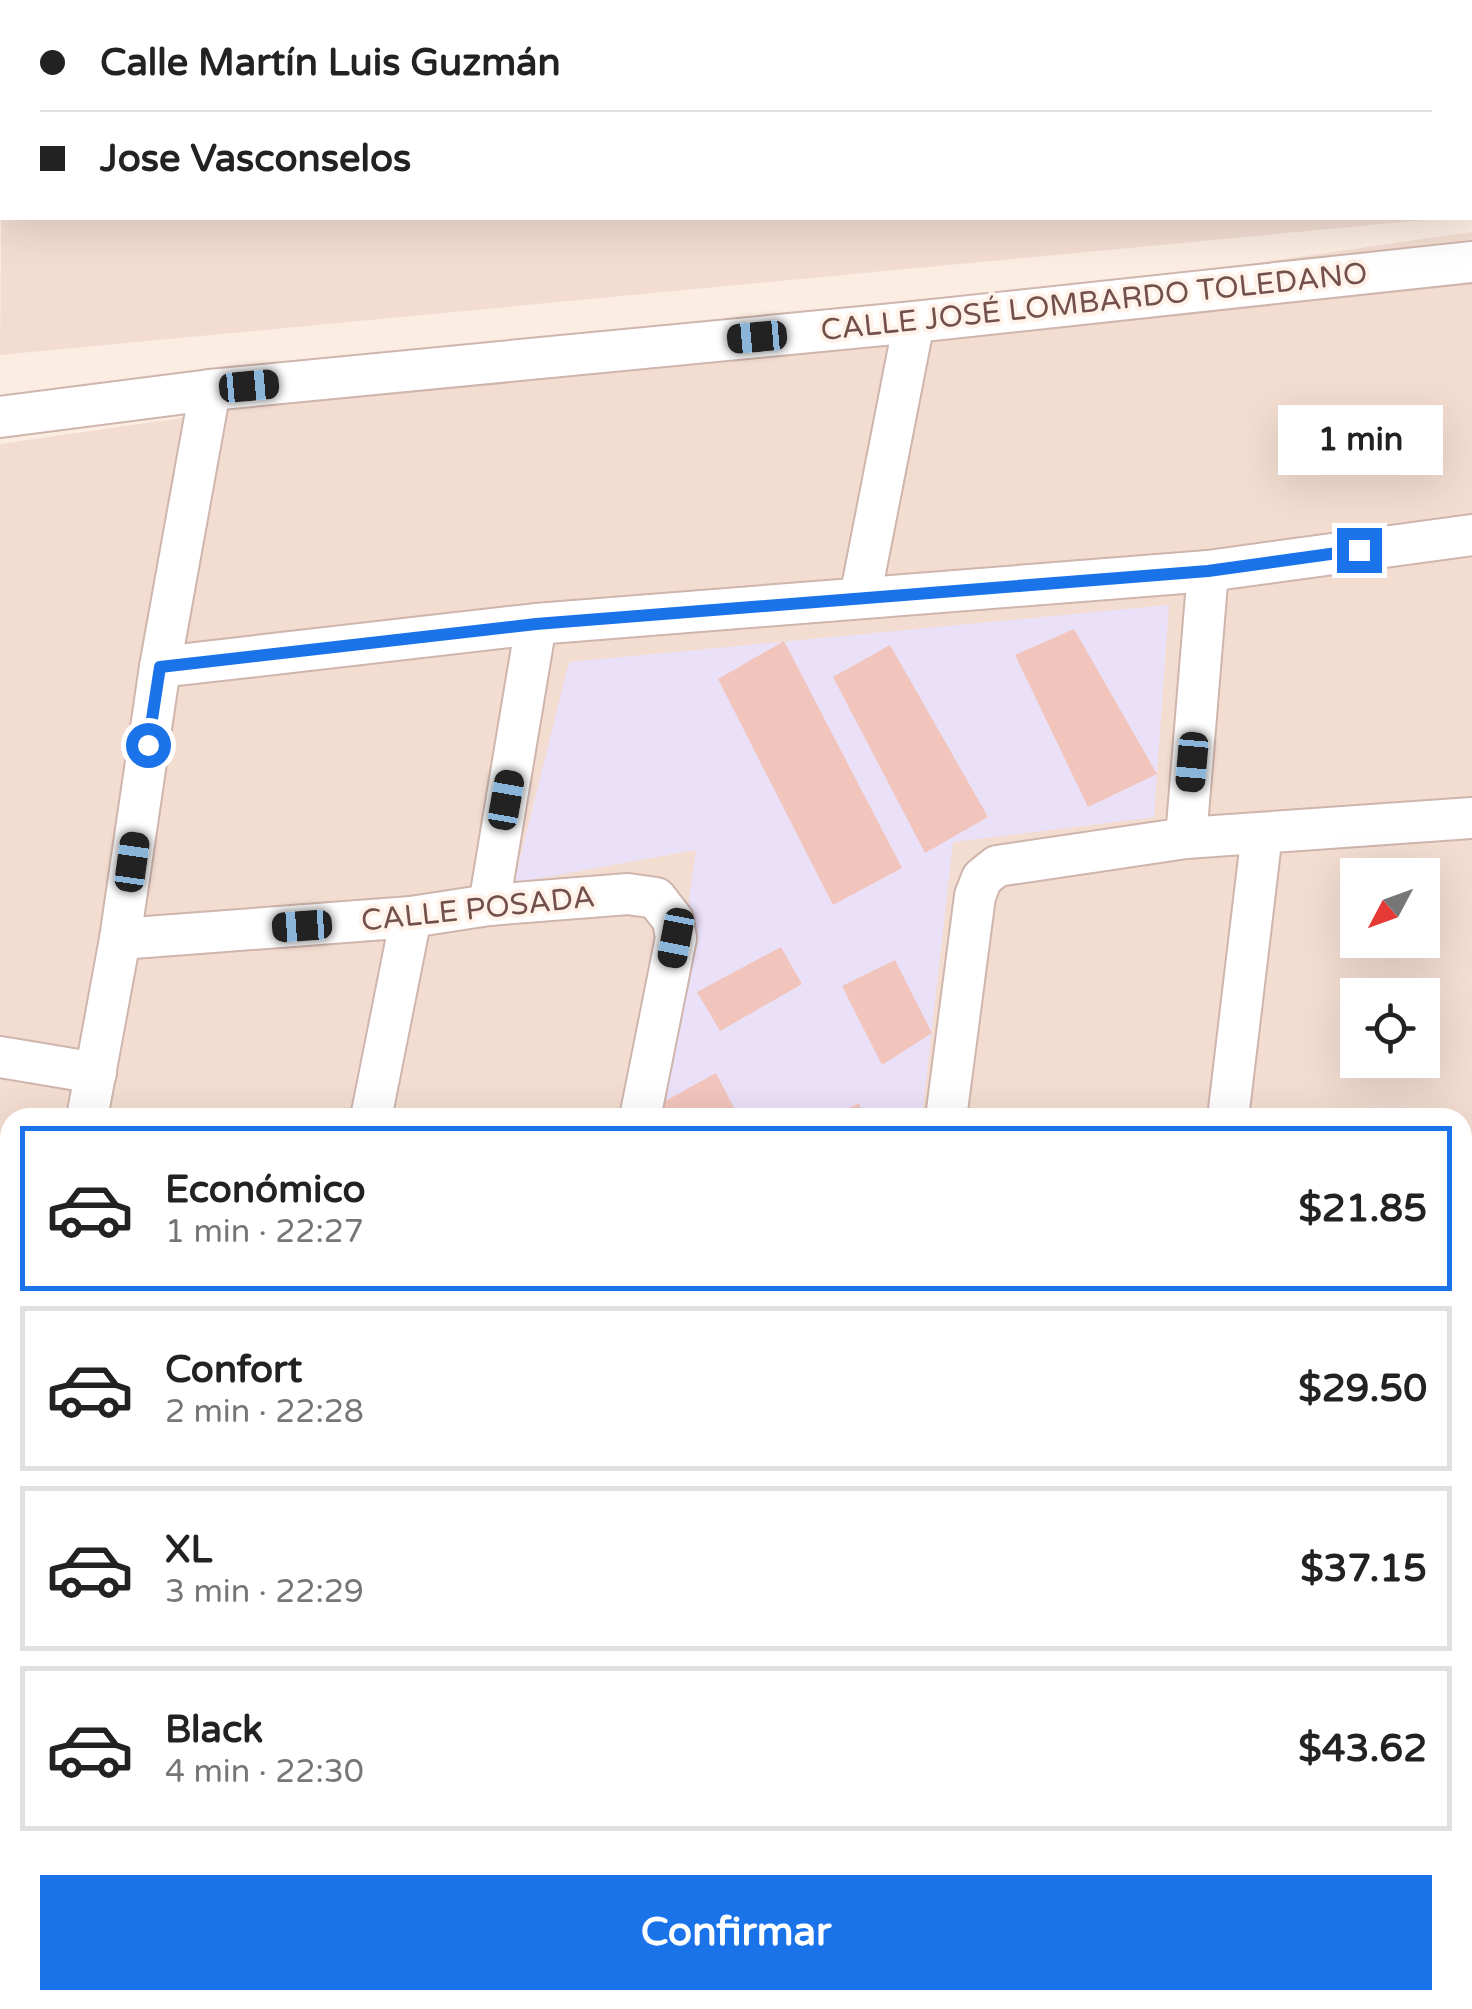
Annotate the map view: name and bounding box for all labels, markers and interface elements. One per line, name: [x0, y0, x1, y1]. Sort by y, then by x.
text: Calle Martín Luis Guzmán: [100, 40, 561, 86]
text: Jose Vasconselos: [100, 136, 411, 182]
street label: CALLE JOSÉ LOMBARDO TOLEDANO: [819, 255, 1369, 349]
car: [726, 319, 788, 355]
car: [218, 368, 280, 404]
callout: 1 min: [1276, 405, 1442, 475]
text: 1 min: [1318, 421, 1403, 459]
route end: [1337, 528, 1382, 573]
route start: [126, 723, 171, 768]
car: [1174, 731, 1210, 793]
car: [486, 768, 526, 832]
car: [113, 830, 151, 894]
north arrow: [1340, 858, 1440, 958]
map controls: [1340, 858, 1440, 1078]
street label: CALLE POSADA: [359, 878, 597, 940]
car: [656, 906, 696, 970]
car: [271, 909, 333, 943]
button: locate: [1340, 978, 1440, 1078]
icon: car: [45, 1164, 135, 1254]
text: Económico: [165, 1167, 366, 1213]
text: $21.85: [1298, 1186, 1427, 1232]
text: 1 min · 22:27: [165, 1213, 364, 1251]
icon: car: [45, 1344, 135, 1434]
text: Confort: [165, 1347, 302, 1393]
text: $29.50: [1298, 1366, 1427, 1412]
text: 2 min · 22:28: [165, 1393, 364, 1431]
icon: car: [45, 1524, 135, 1614]
text: XL: [165, 1527, 212, 1573]
text: $37.15: [1300, 1546, 1427, 1592]
text: 3 min · 22:29: [165, 1573, 364, 1611]
icon: car: [45, 1704, 135, 1794]
text: Black: [165, 1707, 263, 1753]
text: $43.62: [1298, 1726, 1427, 1772]
text: 4 min · 22:30: [165, 1753, 364, 1791]
button: Confirmar: [40, 1875, 1432, 1990]

